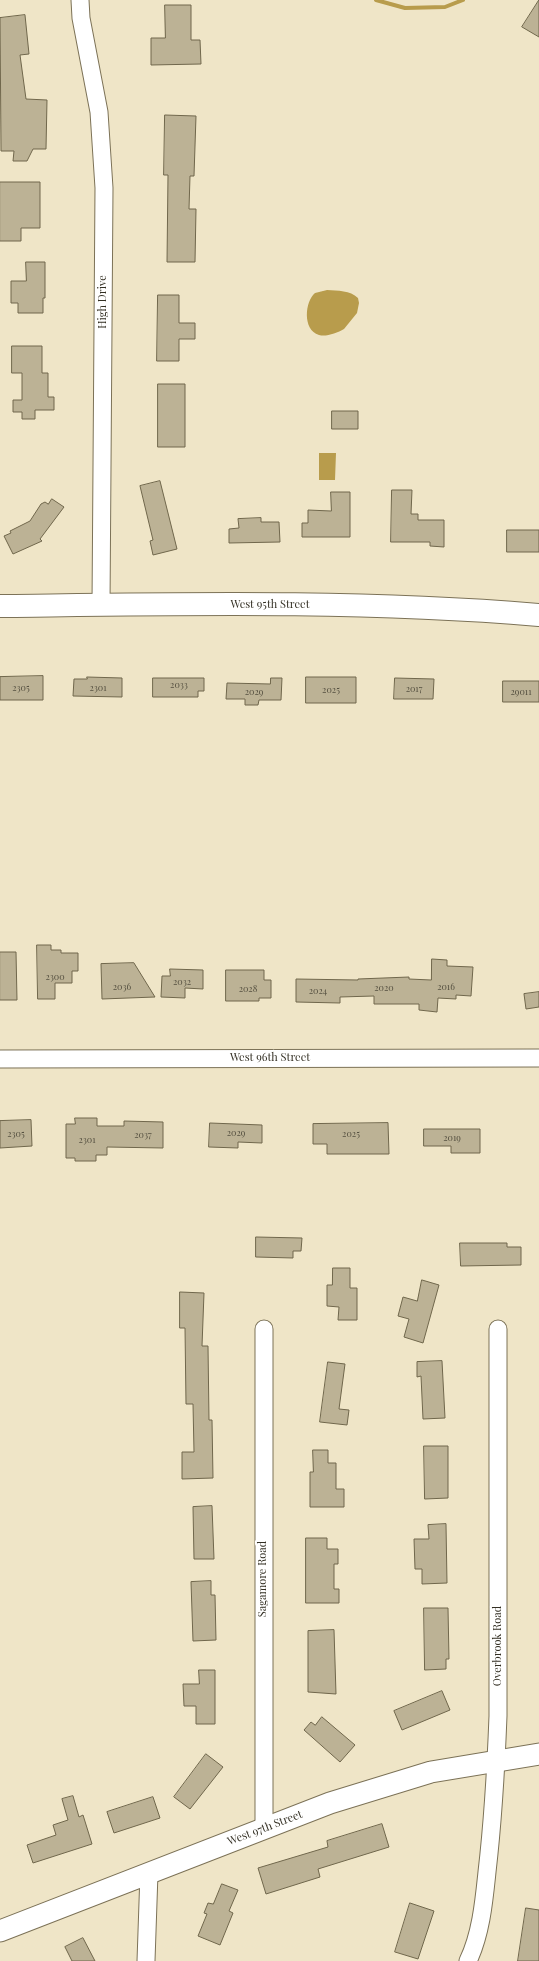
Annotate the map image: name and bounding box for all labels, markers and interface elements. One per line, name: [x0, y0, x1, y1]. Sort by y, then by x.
street label: High Drive: [96, 275, 110, 329]
street label: West 95th Street: [230, 598, 310, 612]
house number: 2033: [170, 680, 188, 690]
house number: 2305: [12, 683, 30, 693]
house number: 2301: [89, 683, 107, 693]
house number: 2017: [406, 684, 422, 694]
house number: 2025: [322, 685, 340, 695]
house number: 2029: [245, 687, 263, 697]
house number: 29011: [511, 687, 531, 697]
house number: 2300: [45, 972, 65, 982]
house number: 2032: [173, 977, 191, 987]
house number: 2036: [113, 982, 131, 992]
house number: 2016: [437, 982, 455, 992]
house number: 2020: [374, 983, 394, 993]
house number: 2028: [239, 984, 257, 994]
house number: 2024: [309, 986, 327, 996]
street label: West 96th Street: [230, 1051, 310, 1065]
house number: 2029: [227, 1128, 245, 1138]
house number: 2305: [7, 1129, 25, 1139]
house number: 2025: [342, 1129, 360, 1139]
house number: 2037: [134, 1130, 152, 1140]
house number: 2019: [443, 1133, 461, 1143]
house number: 2301: [78, 1135, 96, 1145]
street label: Sagamore Road: [256, 1541, 270, 1617]
street label: Overbrook Road: [491, 1606, 505, 1686]
street label: West 97th Street: [226, 1808, 304, 1848]

